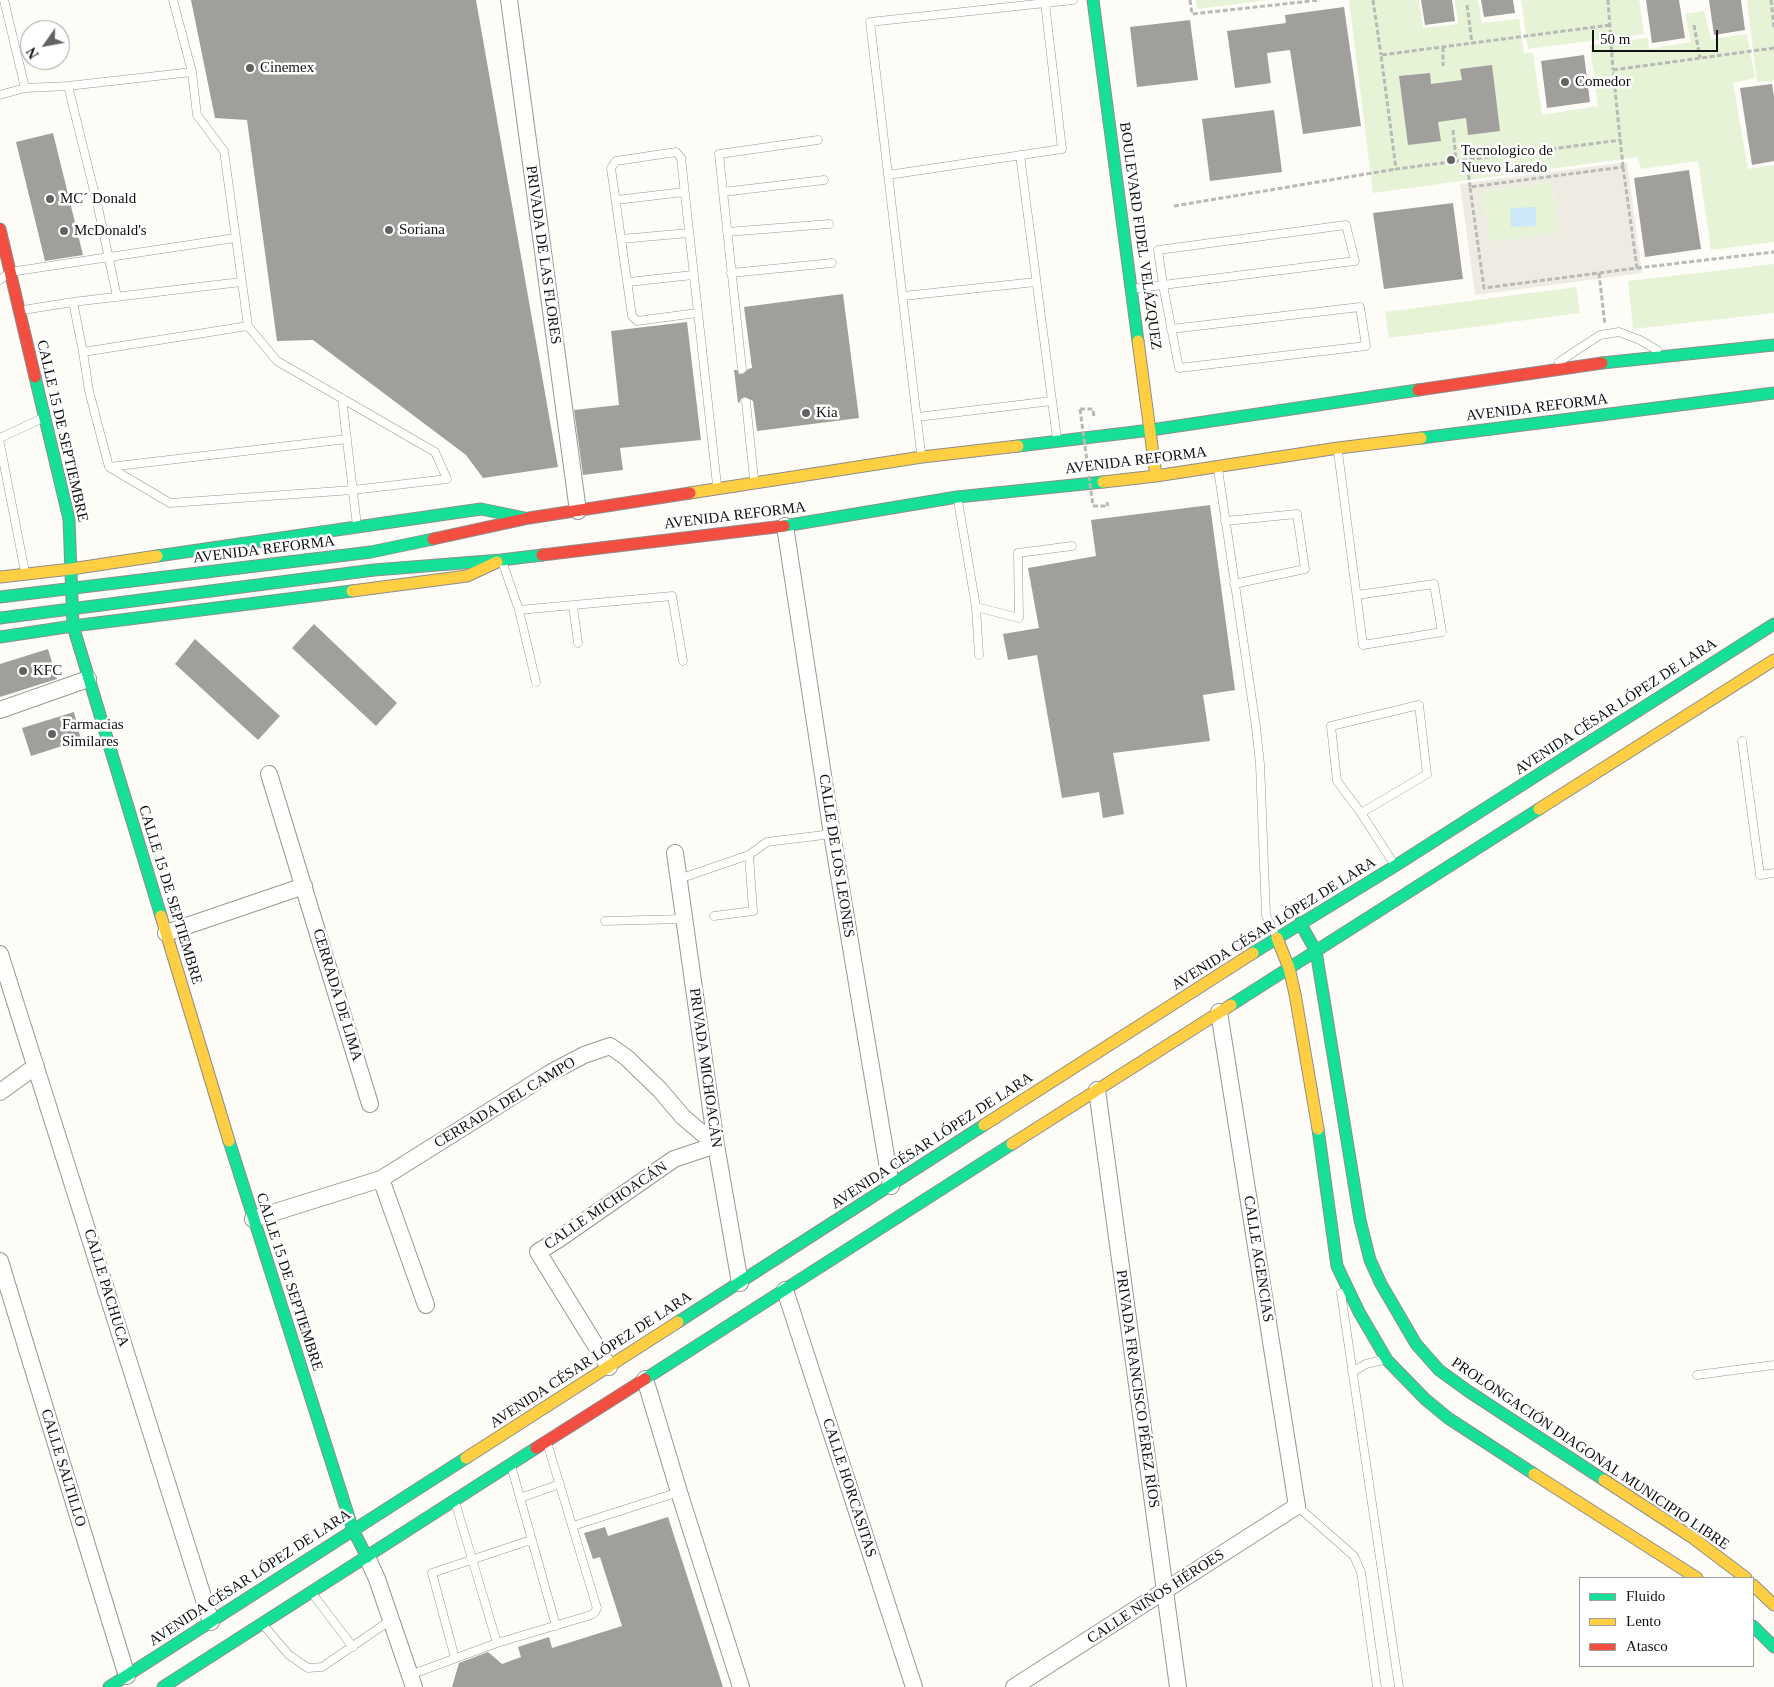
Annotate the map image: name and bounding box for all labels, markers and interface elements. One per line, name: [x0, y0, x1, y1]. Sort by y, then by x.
north arrow: [20, 20, 70, 70]
scale bar: [1594, 20, 1720, 52]
text: 50 m: [1600, 31, 1630, 47]
text: N: [24, 45, 42, 61]
place label: Cinemex: [260, 59, 314, 77]
marker: Cinemex: [244, 62, 256, 74]
place label: Comedor: [1575, 73, 1631, 91]
marker: Comedor: [1559, 76, 1571, 88]
street label: BOULEVARD FIDEL VELÁZQUEZ: [1115, 121, 1165, 351]
place label: Tecnologico de Nuevo Laredo: [1461, 142, 1553, 177]
marker: Tecnologico de Nuevo Laredo: [1445, 154, 1457, 166]
street label: PRIVADA DE LAS FLORES: [522, 165, 564, 345]
place label: MC´ Donald: [60, 190, 136, 208]
marker: MC´ Donald: [44, 193, 56, 205]
place label: Soriana: [399, 221, 445, 239]
place label: McDonald's: [74, 222, 147, 240]
marker: Soriana: [383, 224, 395, 236]
marker: McDonald's: [58, 225, 70, 237]
street label: CALLE 15 DE SEPTIEMBRE: [32, 338, 92, 524]
street label: AVENIDA REFORMA: [1465, 390, 1609, 426]
place label: Kia: [816, 404, 838, 422]
marker: Kia: [800, 407, 812, 419]
street label: AVENIDA REFORMA: [1064, 443, 1208, 479]
street label: AVENIDA REFORMA: [663, 498, 807, 534]
street label: AVENIDA REFORMA: [192, 532, 336, 568]
street label: AVENIDA CÉSAR LÓPEZ DE LARA: [1512, 635, 1720, 779]
place label: KFC: [33, 662, 62, 680]
marker: KFC: [17, 665, 29, 677]
place label: Farmacias Similares: [62, 716, 124, 751]
marker: Farmacias Similares: [46, 728, 58, 740]
street label: CALLE DE LOS LEONES: [814, 773, 858, 939]
street label: CALLE 15 DE SEPTIEMBRE: [134, 803, 206, 987]
street label: AVENIDA CÉSAR LÓPEZ DE LARA: [1169, 854, 1379, 994]
street label: CERRADA DE LIMA: [308, 927, 366, 1063]
street label: PRIVADA MICHOACÁN: [685, 987, 725, 1149]
street label: CERRADA DEL CAMPO: [431, 1054, 579, 1152]
street label: AVENIDA CÉSAR LÓPEZ DE LARA: [828, 1069, 1036, 1213]
street label: CALLE MICHOACÁN: [541, 1158, 671, 1254]
street label: CALLE 15 DE SEPTIEMBRE: [252, 1191, 326, 1373]
street label: CALLE AGENCIAS: [1239, 1194, 1277, 1324]
street label: CALLE PACHUCA: [80, 1227, 132, 1349]
street label: PRIVADA FRANCISCO PÉREZ RÍOS: [1111, 1269, 1163, 1509]
street label: AVENIDA CÉSAR LÓPEZ DE LARA: [487, 1288, 695, 1432]
street label: PROLONGACIÓN DIAGONAL MUNICIPIO LIBRE: [1448, 1354, 1732, 1554]
street label: CALLE SALTILLO: [37, 1407, 89, 1529]
street label: CALLE HORCASITAS: [818, 1416, 880, 1560]
street label: AVENIDA CÉSAR LÓPEZ DE LARA: [146, 1506, 354, 1650]
street label: CALLE NIÑOS HÉROES: [1084, 1546, 1228, 1648]
legend: [1579, 1577, 1754, 1667]
text: Fluido: [1626, 1588, 1665, 1604]
text: Lento: [1626, 1613, 1661, 1629]
text: Atasco: [1626, 1638, 1668, 1654]

